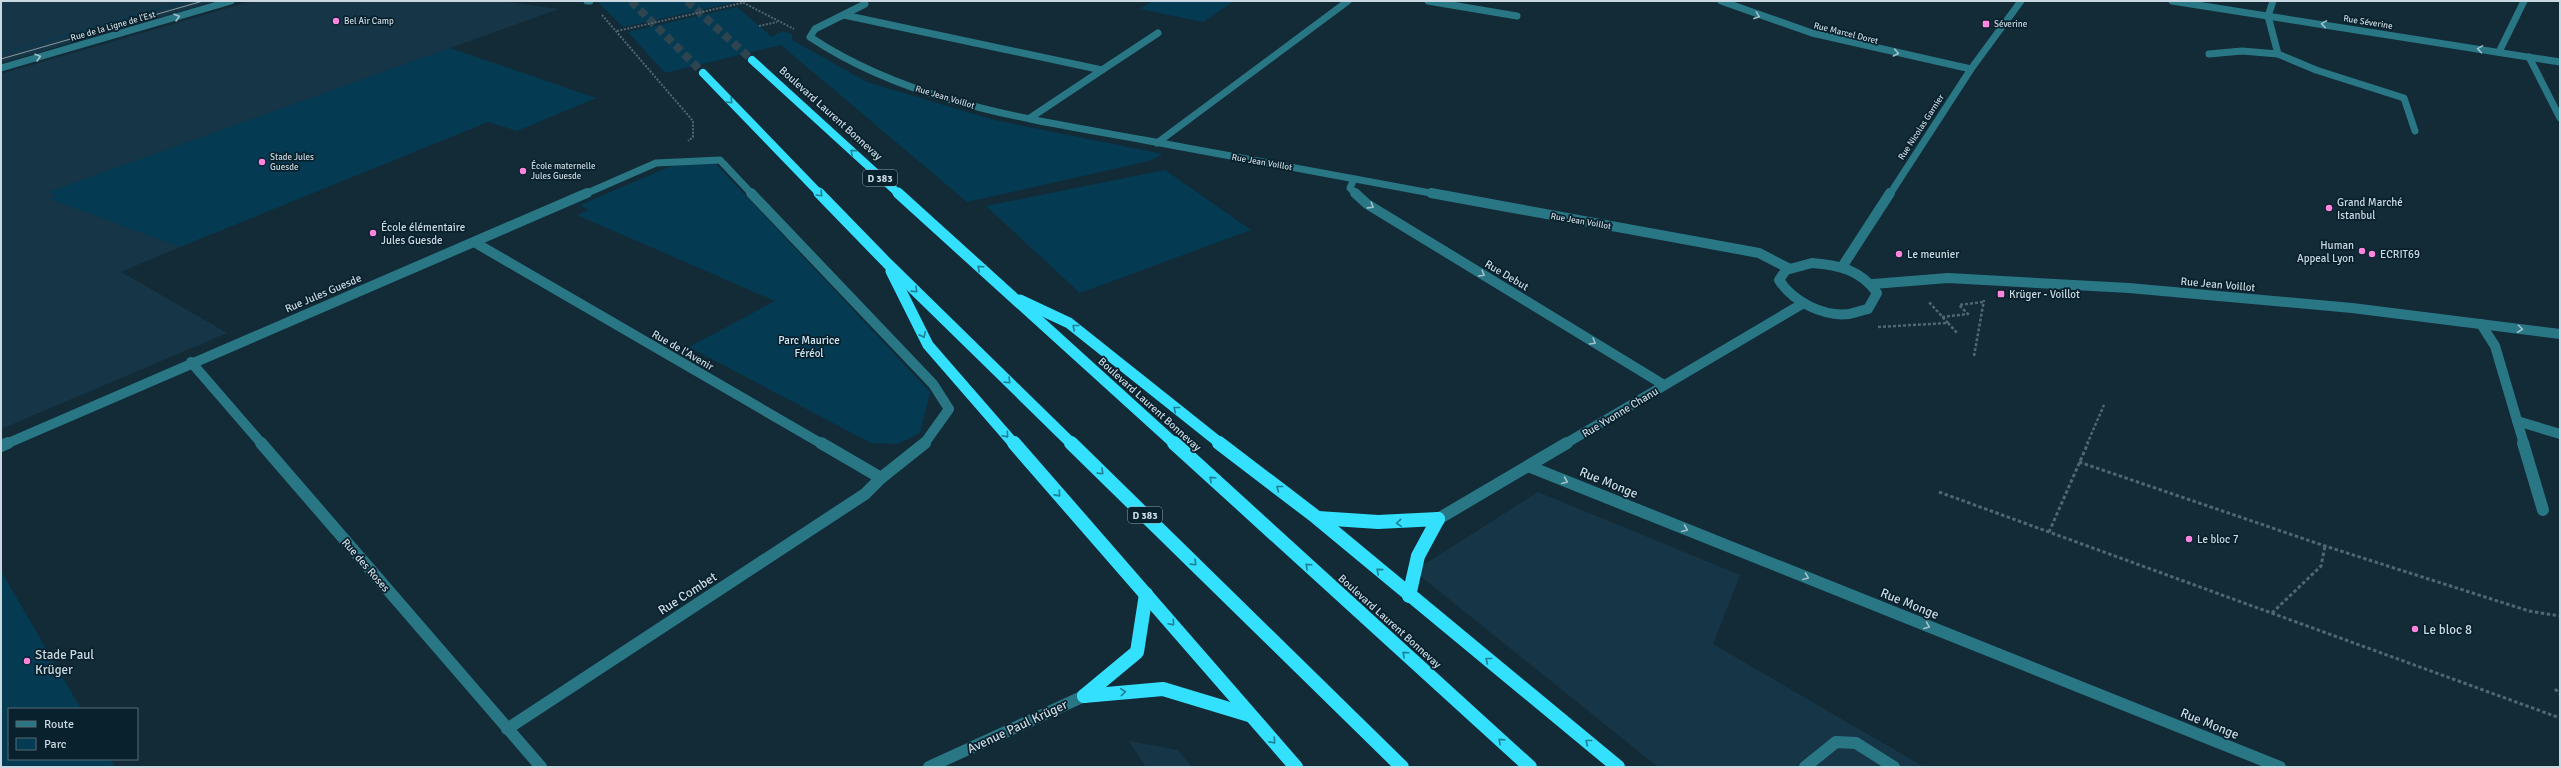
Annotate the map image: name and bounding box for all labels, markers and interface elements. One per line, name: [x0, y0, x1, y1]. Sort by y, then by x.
street label: Rue de la Ligne de l'Est: [69, 9, 157, 44]
one-way arrow: [1753, 11, 1760, 19]
one-way arrow: [173, 13, 180, 22]
street label: Rue Séverine: [2342, 13, 2394, 32]
marker: Bel Air Camp: [331, 16, 341, 26]
place label: Bel Air Camp: [344, 16, 394, 27]
marker: Séverine: [1981, 19, 1991, 29]
place label: Séverine: [1994, 19, 2028, 30]
street label: Rue Marcel Doret: [1812, 20, 1879, 47]
one-way arrow: [2321, 20, 2327, 29]
one-way arrow: [2477, 45, 2483, 54]
one-way arrow: [1893, 49, 1899, 57]
one-way arrow: [35, 53, 42, 62]
street label: Boulevard Laurent Bonnevay: [777, 64, 885, 164]
street label: Rue Jean Voillot: [914, 83, 976, 112]
street label: Rue Nicolas Garnier: [1896, 92, 1947, 162]
one-way arrow: [725, 96, 733, 104]
one-way arrow: [850, 150, 858, 157]
place label: Stade Jules Guesde: [270, 152, 314, 173]
street label: Rue Jean Voillot: [1231, 152, 1293, 173]
marker: Stade Jules Guesde: [257, 157, 267, 167]
place label: École maternelle Jules Guesde: [531, 159, 596, 182]
marker: École maternelle Jules Guesde: [518, 166, 528, 176]
road number: D 383: [863, 170, 897, 186]
one-way arrow: [815, 189, 823, 197]
place label: Grand Marché Istanbul: [2337, 196, 2403, 222]
one-way arrow: [1367, 201, 1374, 209]
marker: Grand Marché Istanbul: [2324, 203, 2334, 213]
street label: Rue Jean Voillot: [1550, 211, 1612, 232]
place label: École élémentaire Jules Guesde: [381, 220, 465, 247]
marker: École élémentaire Jules Guesde: [368, 228, 378, 238]
place label: Human Appeal Lyon: [2297, 239, 2354, 265]
marker: Human Appeal Lyon: [2357, 246, 2367, 256]
place label: Le meunier: [1907, 248, 1959, 261]
place label: ECRIT69: [2380, 248, 2420, 261]
marker: Le meunier: [1894, 249, 1904, 259]
marker: ECRIT69: [2367, 249, 2377, 259]
street label: Rue Debut: [1483, 257, 1531, 294]
one-way arrow: [977, 266, 985, 273]
one-way arrow: [1478, 269, 1485, 277]
street label: Rue Jules Guesde: [283, 271, 363, 315]
street label: Rue Jean Voillot: [2180, 275, 2256, 294]
one-way arrow: [910, 285, 918, 293]
place label: Krüger - Voillot: [2009, 288, 2080, 301]
marker: Krüger - Voillot: [1996, 289, 2006, 299]
one-way arrow: [2517, 324, 2523, 333]
one-way arrow: [1072, 325, 1079, 332]
street label: Rue de l'Avenir: [650, 328, 716, 373]
one-way arrow: [919, 331, 926, 339]
park label: Parc Maurice Féréol: [778, 334, 840, 360]
one-way arrow: [1588, 337, 1595, 344]
street label: Boulevard Laurent Bonnevay: [1096, 355, 1204, 455]
one-way arrow: [1003, 376, 1011, 384]
street label: Rue Yvonne Chanu: [1580, 385, 1661, 440]
one-way arrow: [1173, 407, 1180, 414]
one-way arrow: [1002, 431, 1009, 438]
street label: Rue Monge: [1577, 464, 1640, 502]
one-way arrow: [1096, 467, 1104, 475]
one-way arrow: [1209, 476, 1217, 484]
one-way arrow: [1561, 476, 1568, 484]
one-way arrow: [1276, 486, 1283, 493]
one-way arrow: [1053, 489, 1061, 497]
road number: D 383: [1128, 507, 1162, 523]
one-way arrow: [1396, 518, 1402, 527]
one-way arrow: [1681, 524, 1689, 532]
place label: Le bloc 7: [2197, 533, 2239, 546]
marker: Le bloc 7: [2184, 534, 2194, 544]
street label: Rue des Roses: [339, 536, 392, 595]
one-way arrow: [1189, 558, 1197, 566]
one-way arrow: [1306, 564, 1313, 571]
one-way arrow: [1377, 568, 1384, 575]
street label: Rue Combet: [655, 569, 720, 619]
street label: Boulevard Laurent Bonnevay: [1336, 572, 1444, 672]
one-way arrow: [1802, 573, 1809, 581]
street label: Rue Monge: [1878, 585, 1941, 623]
one-way arrow: [1168, 619, 1175, 626]
one-way arrow: [1923, 621, 1930, 629]
place label: Le bloc 8: [2423, 622, 2472, 638]
marker: Le bloc 8: [2410, 624, 2420, 634]
place label: Stade Paul Krüger: [35, 647, 94, 678]
one-way arrow: [1402, 651, 1410, 658]
marker: Stade Paul Krüger: [22, 656, 32, 666]
one-way arrow: [1485, 657, 1492, 664]
one-way arrow: [1120, 688, 1126, 697]
street label: Avenue Paul Krüger: [965, 697, 1070, 757]
street label: Rue Monge: [2178, 705, 2241, 743]
legend: [8, 708, 138, 760]
text: Route: [44, 717, 74, 732]
one-way arrow: [1268, 736, 1275, 744]
text: Parc: [44, 737, 67, 752]
one-way arrow: [1498, 738, 1506, 746]
one-way arrow: [1586, 740, 1593, 747]

